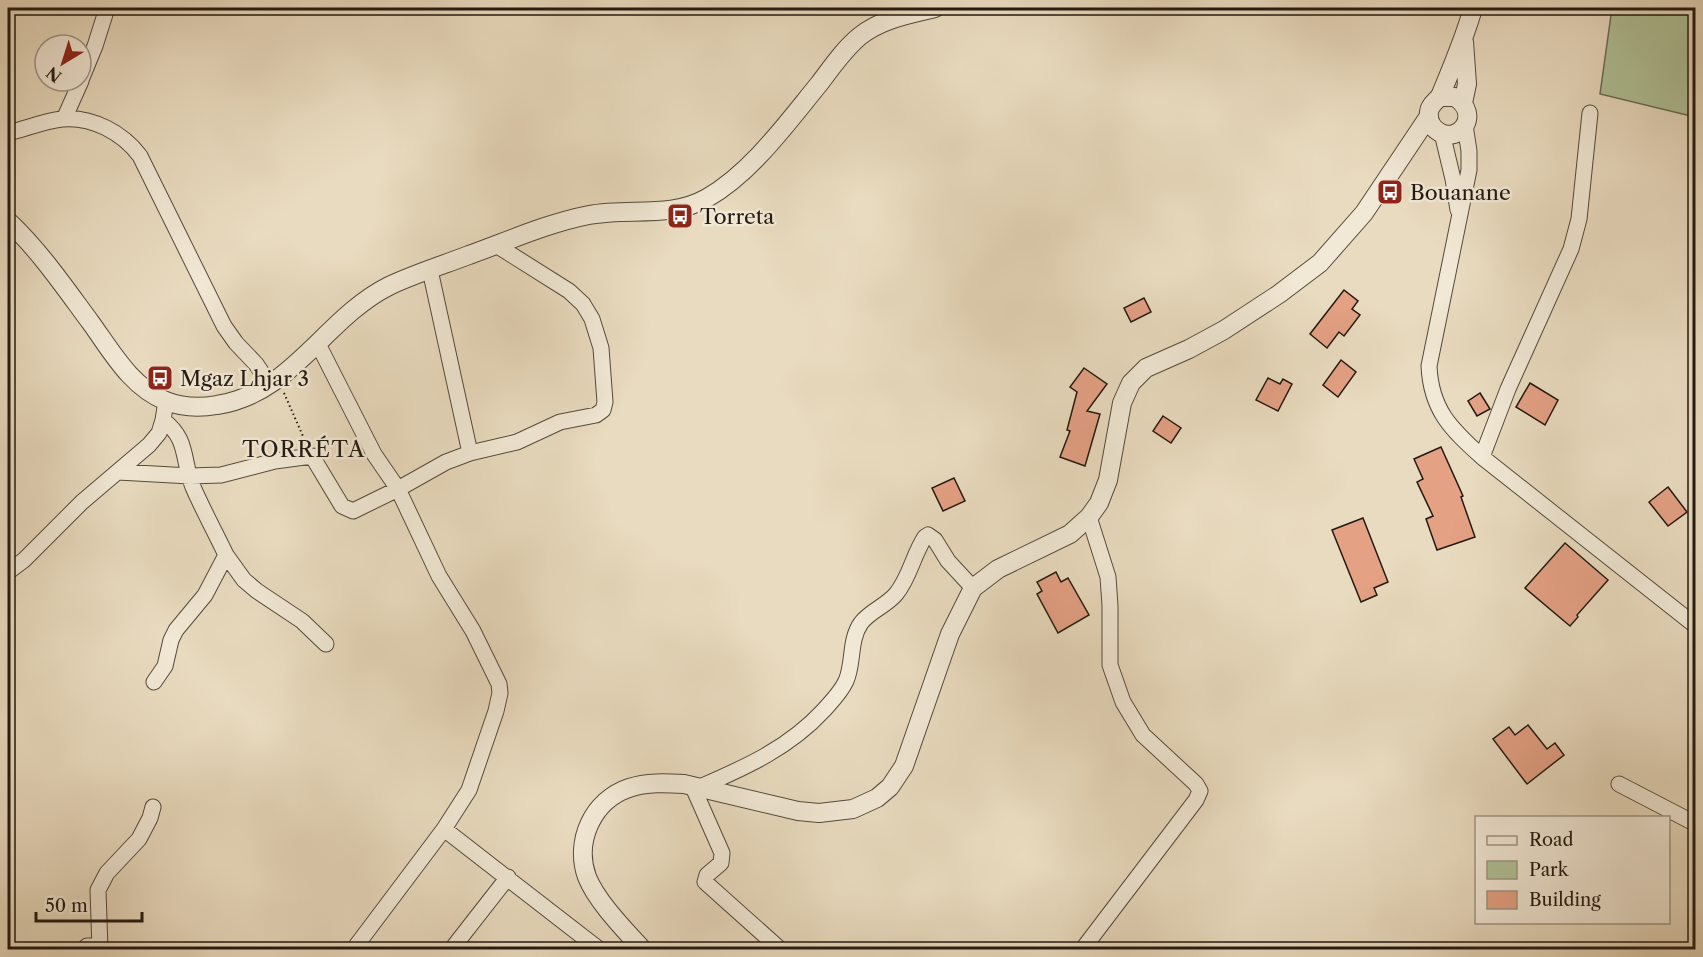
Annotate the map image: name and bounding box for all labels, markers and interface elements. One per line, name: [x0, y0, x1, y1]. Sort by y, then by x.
north arrow: [33, 33, 93, 93]
text: N: [42, 63, 65, 87]
bus stop icon: Bouanane: [1375, 177, 1405, 207]
place label: Bouanane: [1410, 180, 1511, 205]
bus stop icon: Torreta: [665, 201, 695, 231]
place label: Torreta: [700, 204, 775, 229]
bus stop icon: Mgaz Lhjar 3: [145, 363, 175, 393]
place label: Mgaz Lhjar 3: [180, 366, 309, 391]
district label: TORRÉTA: [242, 435, 366, 463]
legend: [1475, 816, 1670, 924]
text: Road: [1529, 829, 1574, 851]
text: Park: [1529, 859, 1570, 881]
scale bar: [36, 885, 142, 923]
text: Building: [1529, 889, 1601, 911]
text: 50 m: [45, 895, 88, 917]

